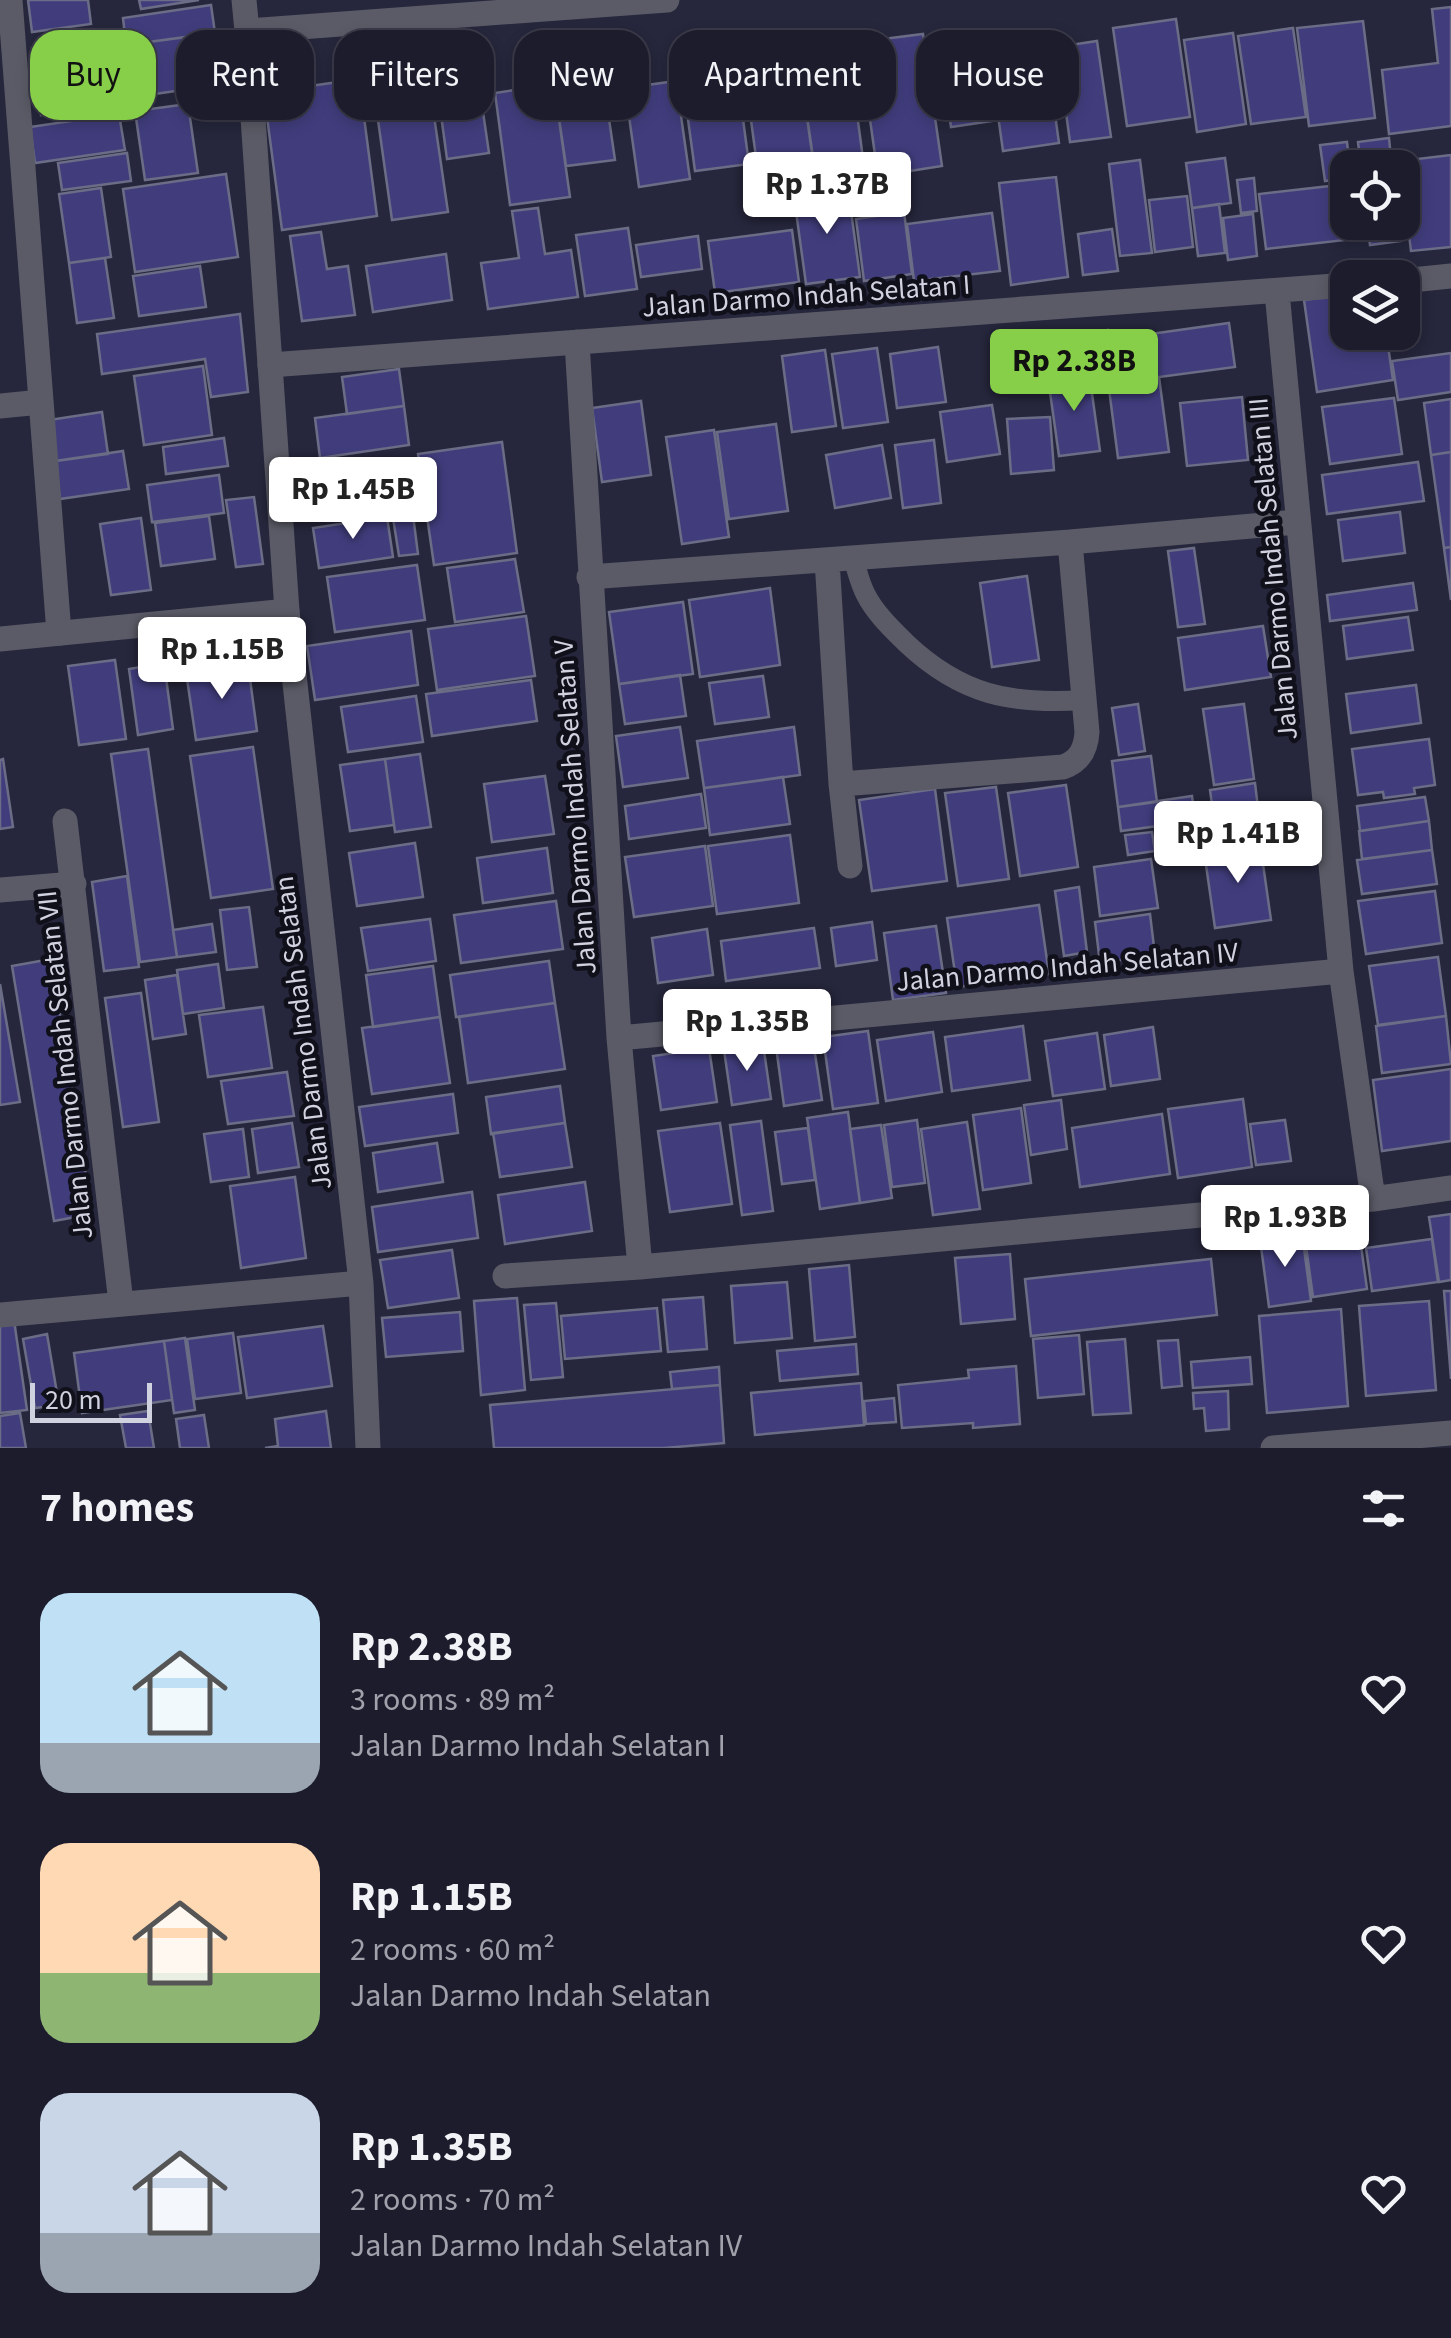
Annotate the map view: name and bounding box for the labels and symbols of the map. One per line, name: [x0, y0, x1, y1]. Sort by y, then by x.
pin: Rp 1.37B: [724, 152, 930, 237]
street label: Jalan Darmo Indah Selatan I: [641, 265, 972, 327]
pin: Rp 2.38B: [971, 329, 1177, 414]
street label: Jalan Darmo Indah Selatan III: [1238, 396, 1308, 742]
pin: Rp 1.45B: [250, 457, 456, 542]
pin: Rp 1.15B: [119, 617, 325, 702]
street label: Jalan Darmo Indah Selatan V: [543, 637, 607, 976]
pin: Rp 1.41B: [1135, 801, 1341, 886]
street label: Jalan Darmo Indah Selatan: [264, 874, 342, 1192]
street label: Jalan Darmo Indah Selatan VII: [27, 888, 103, 1241]
street label: Jalan Darmo Indah Selatan IV: [894, 932, 1240, 1002]
pin: Rp 1.35B: [644, 989, 850, 1074]
pin: Rp 1.93B: [1182, 1185, 1388, 1270]
scale bar: [30, 1378, 152, 1422]

